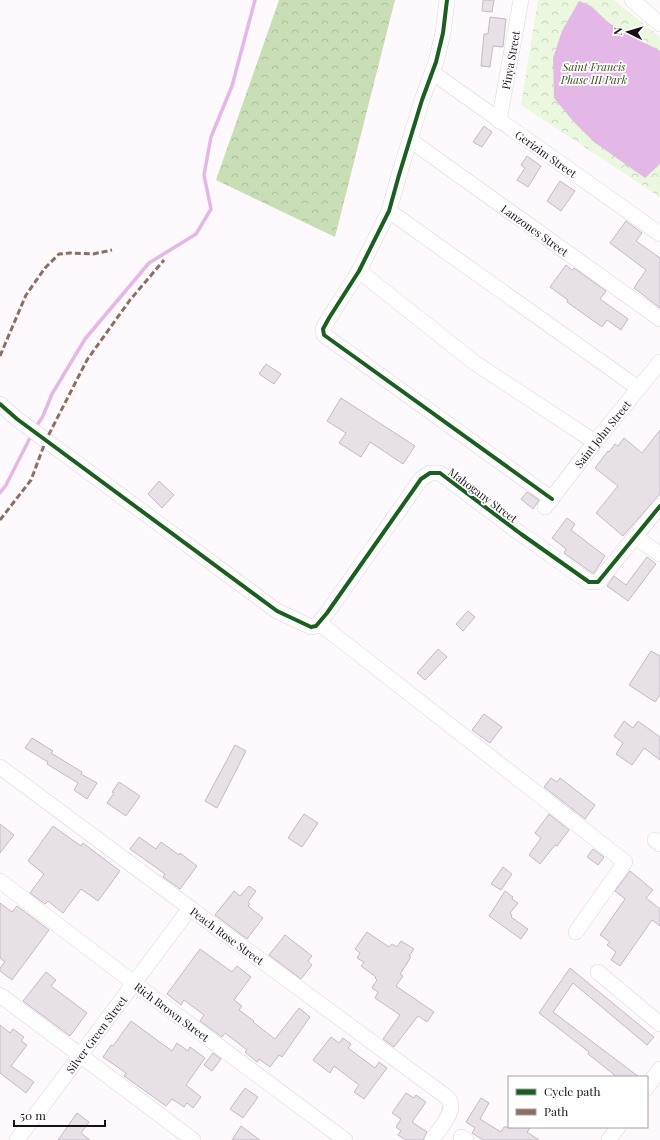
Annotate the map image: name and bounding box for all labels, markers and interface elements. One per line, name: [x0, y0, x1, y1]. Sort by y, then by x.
north arrow: [608, 12, 648, 52]
text: N: [610, 26, 625, 36]
street label: Pinya Street: [497, 29, 523, 91]
park label: Saint Francis Phase III Park: [560, 59, 627, 87]
street label: Gerizim Street: [513, 126, 580, 180]
street label: Lanzones Street: [499, 200, 572, 259]
street label: Saint John Street: [571, 397, 634, 471]
street label: Mahogany Street: [445, 464, 521, 526]
street label: Peach Rose Street: [187, 903, 267, 968]
street label: Rich Brown Street: [132, 979, 213, 1044]
street label: Silver Green Street: [62, 992, 130, 1076]
legend: [508, 1076, 648, 1128]
text: Cycle path: [544, 1083, 601, 1099]
scale bar: [14, 1102, 105, 1128]
text: Path: [544, 1103, 568, 1119]
text: 50 m: [20, 1107, 46, 1123]

